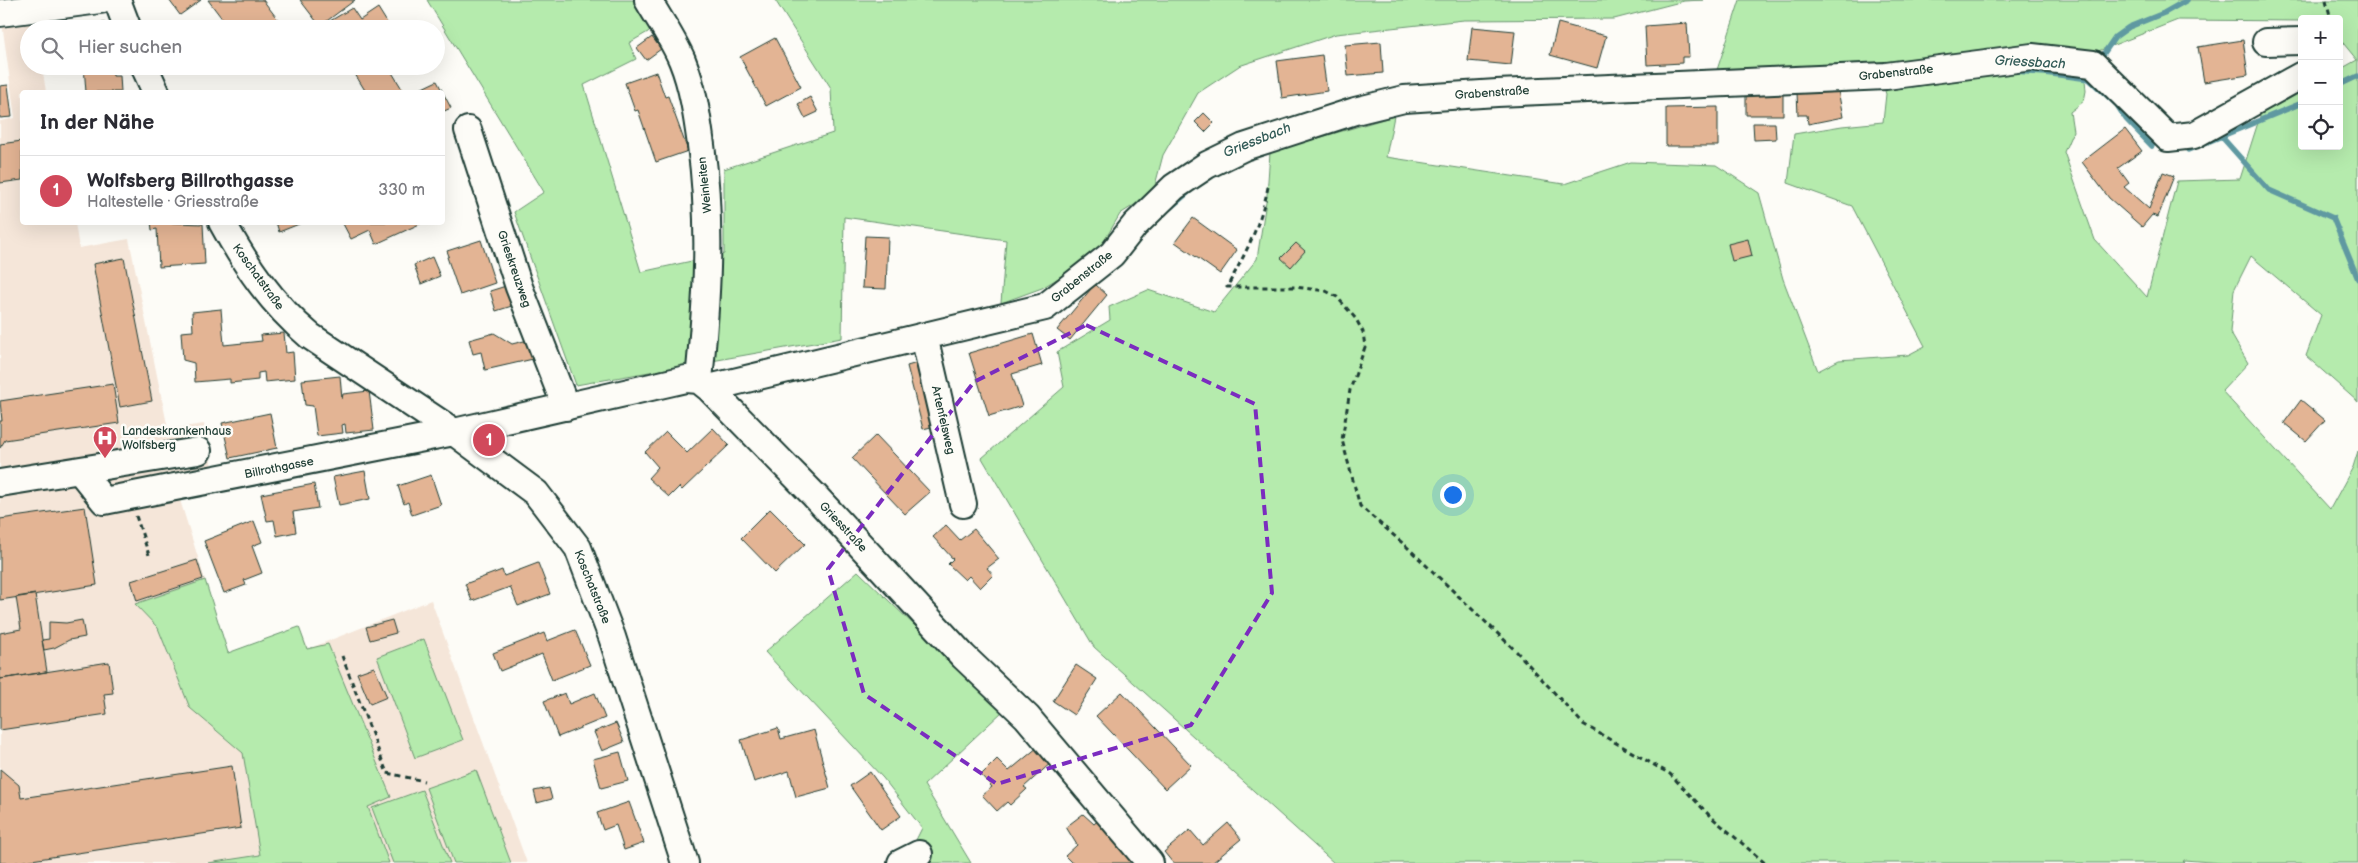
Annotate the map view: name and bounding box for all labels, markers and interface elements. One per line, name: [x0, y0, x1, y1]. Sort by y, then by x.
map controls: [2298, 15, 2343, 150]
button: +: [2298, 15, 2343, 60]
search box: [20, 20, 445, 75]
icon: search: [38, 34, 66, 62]
text: Hier suchen: [78, 36, 182, 59]
water label: Griessbach: [1994, 52, 2066, 72]
button: −: [2298, 60, 2343, 105]
street label: Grabenstraße: [1858, 62, 1934, 84]
street label: Grabenstraße: [1454, 83, 1530, 103]
button: locate: [2298, 105, 2343, 150]
text: In der Nähe: [40, 110, 154, 135]
water label: Griessbach: [1221, 119, 1294, 161]
street label: Weinleiten: [695, 156, 715, 214]
text: Wolfsberg Billrothgasse: [87, 170, 294, 193]
text: 1: [53, 181, 59, 200]
text: 330 m: [378, 181, 425, 200]
text: Haltestelle · Griesstraße: [87, 193, 259, 212]
street label: Grieskreuzweg: [494, 228, 534, 310]
street label: Koschatstraße: [229, 241, 287, 313]
street label: Grabenstraße: [1048, 248, 1116, 306]
street label: Artenfelsweg: [928, 384, 958, 456]
pin: 1: [473, 421, 505, 459]
place label: Landeskrankenhaus Wolfsberg: [122, 424, 231, 453]
hospital icon: Landeskrankenhaus Wolfsberg: [92, 425, 118, 459]
street label: Billrothgasse: [243, 454, 315, 482]
your location: [1440, 482, 1466, 508]
street label: Griesstraße: [816, 499, 870, 555]
street label: Koschatstraße: [570, 548, 614, 626]

